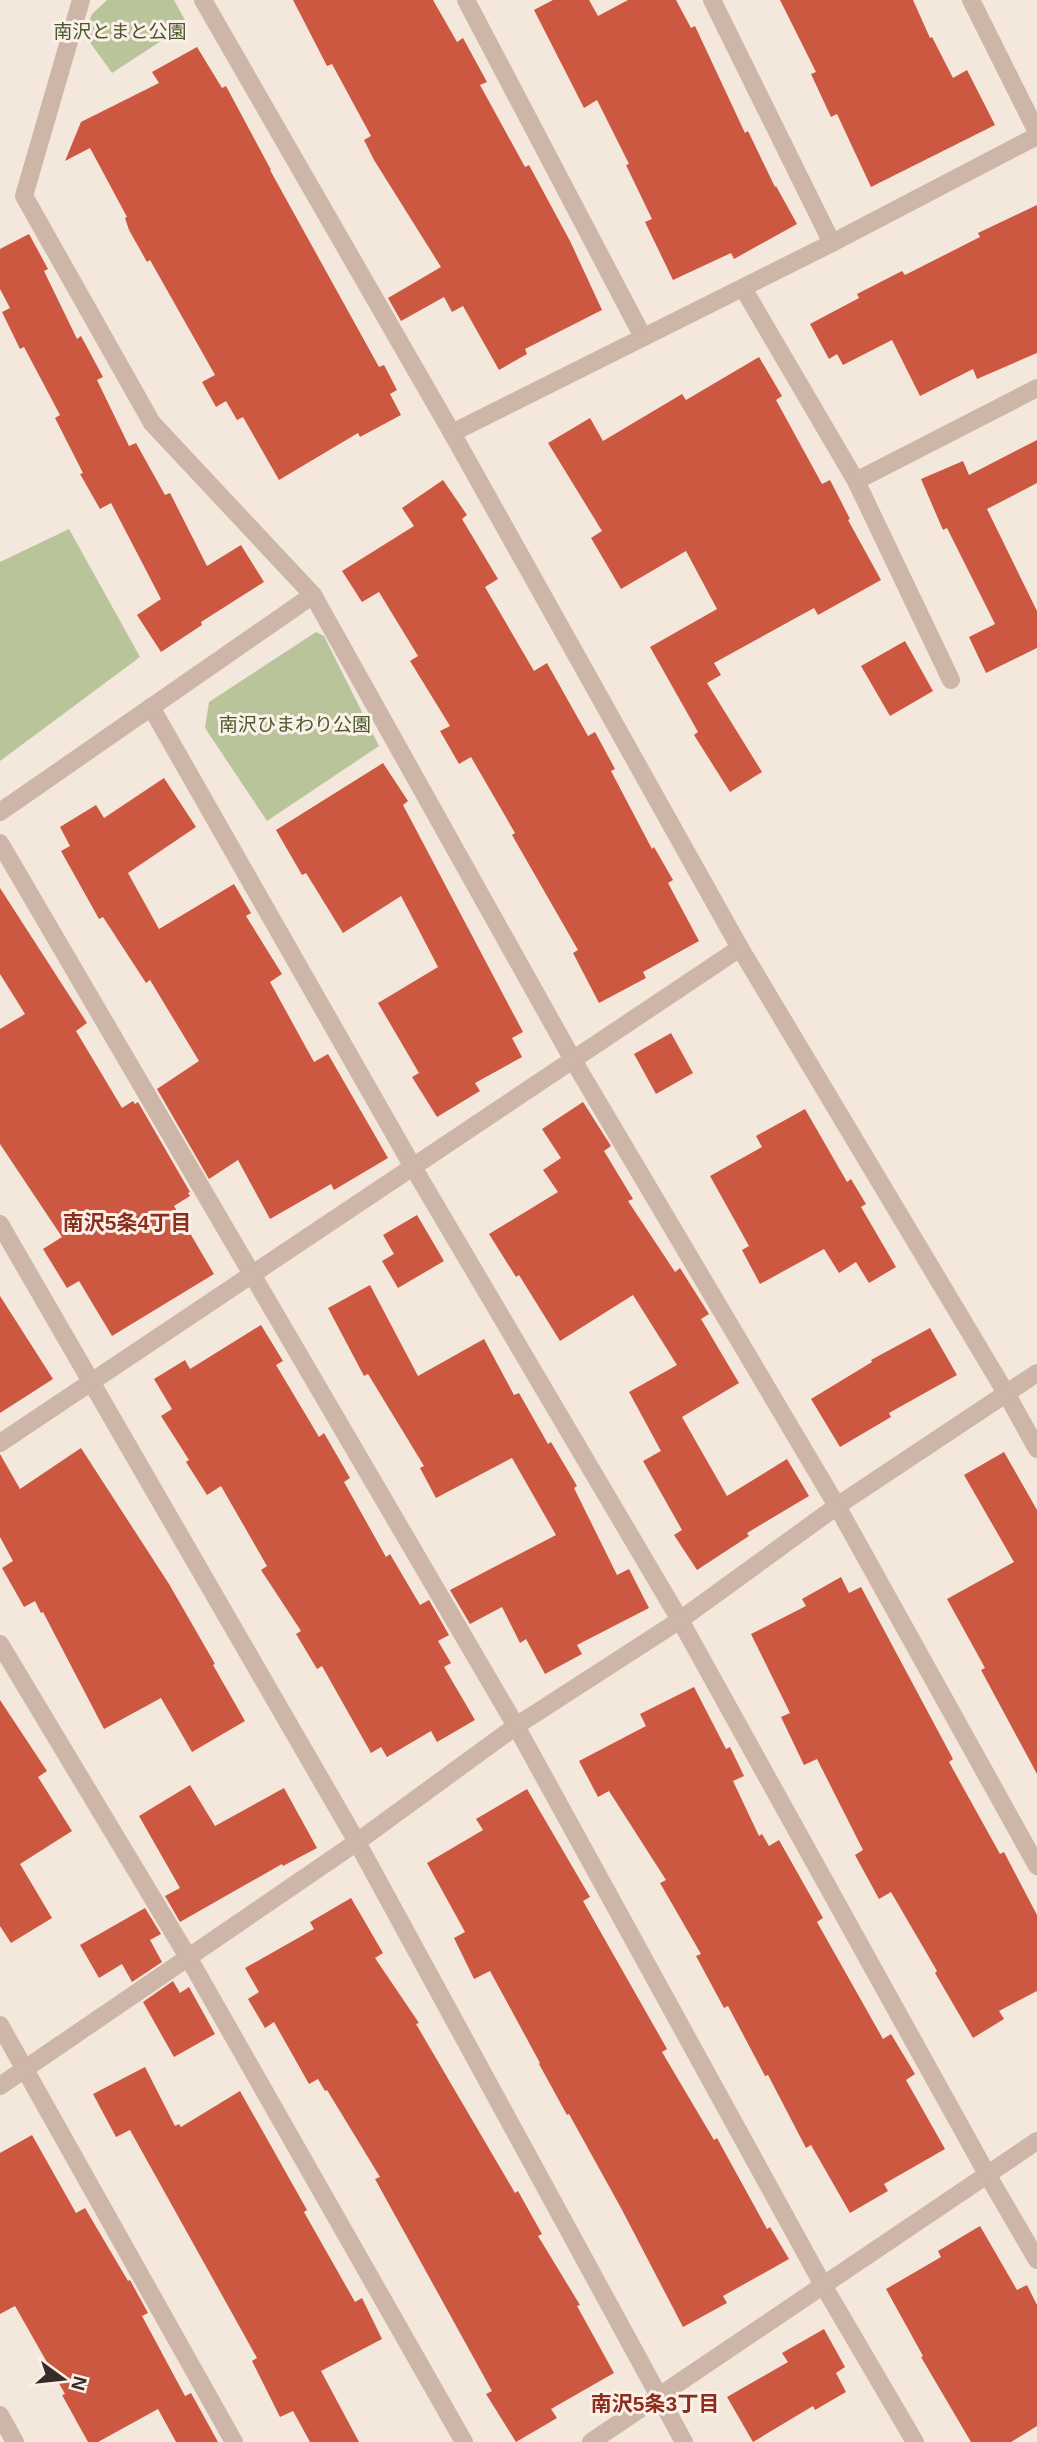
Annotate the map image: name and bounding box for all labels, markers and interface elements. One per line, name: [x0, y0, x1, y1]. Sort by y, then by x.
park label: 南沢とまと公園: [53, 21, 187, 42]
park label: 南沢ひまわり公園: [219, 714, 371, 735]
district label: 南沢5条4丁目: [63, 1211, 191, 1234]
north arrow: [28, 2344, 98, 2414]
text: N: [67, 2374, 91, 2393]
district label: 南沢5条3丁目: [591, 2392, 719, 2415]

